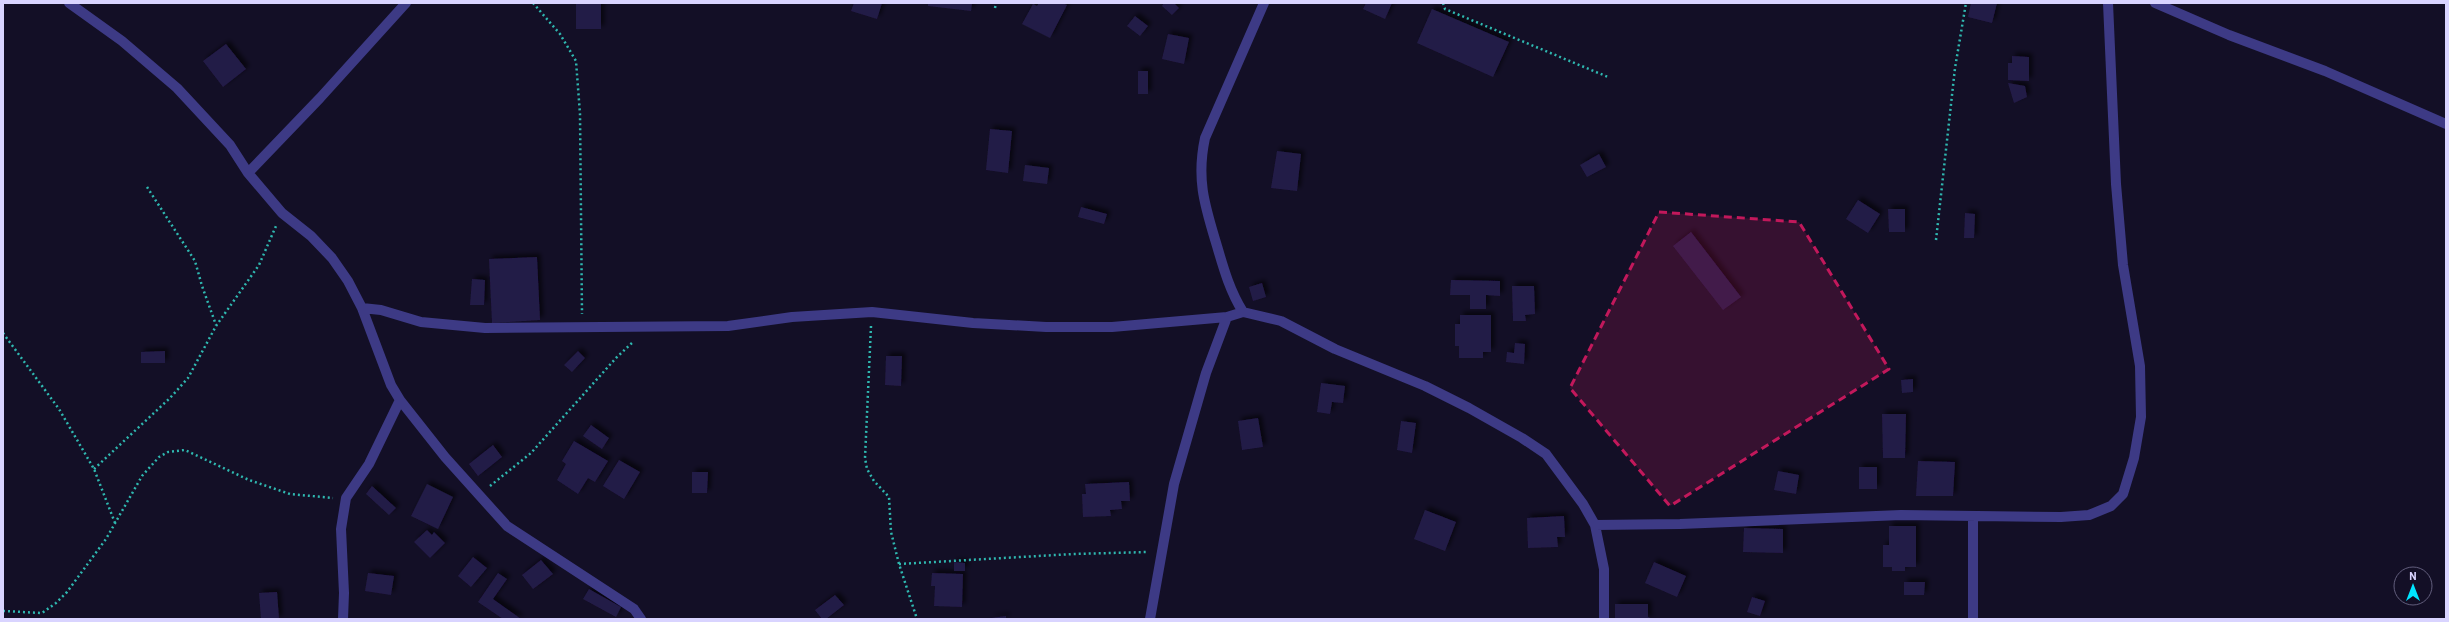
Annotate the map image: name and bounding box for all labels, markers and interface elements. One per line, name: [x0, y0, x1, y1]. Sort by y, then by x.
north arrow: [2393, 566, 2433, 606]
text: N: [2409, 569, 2417, 582]

